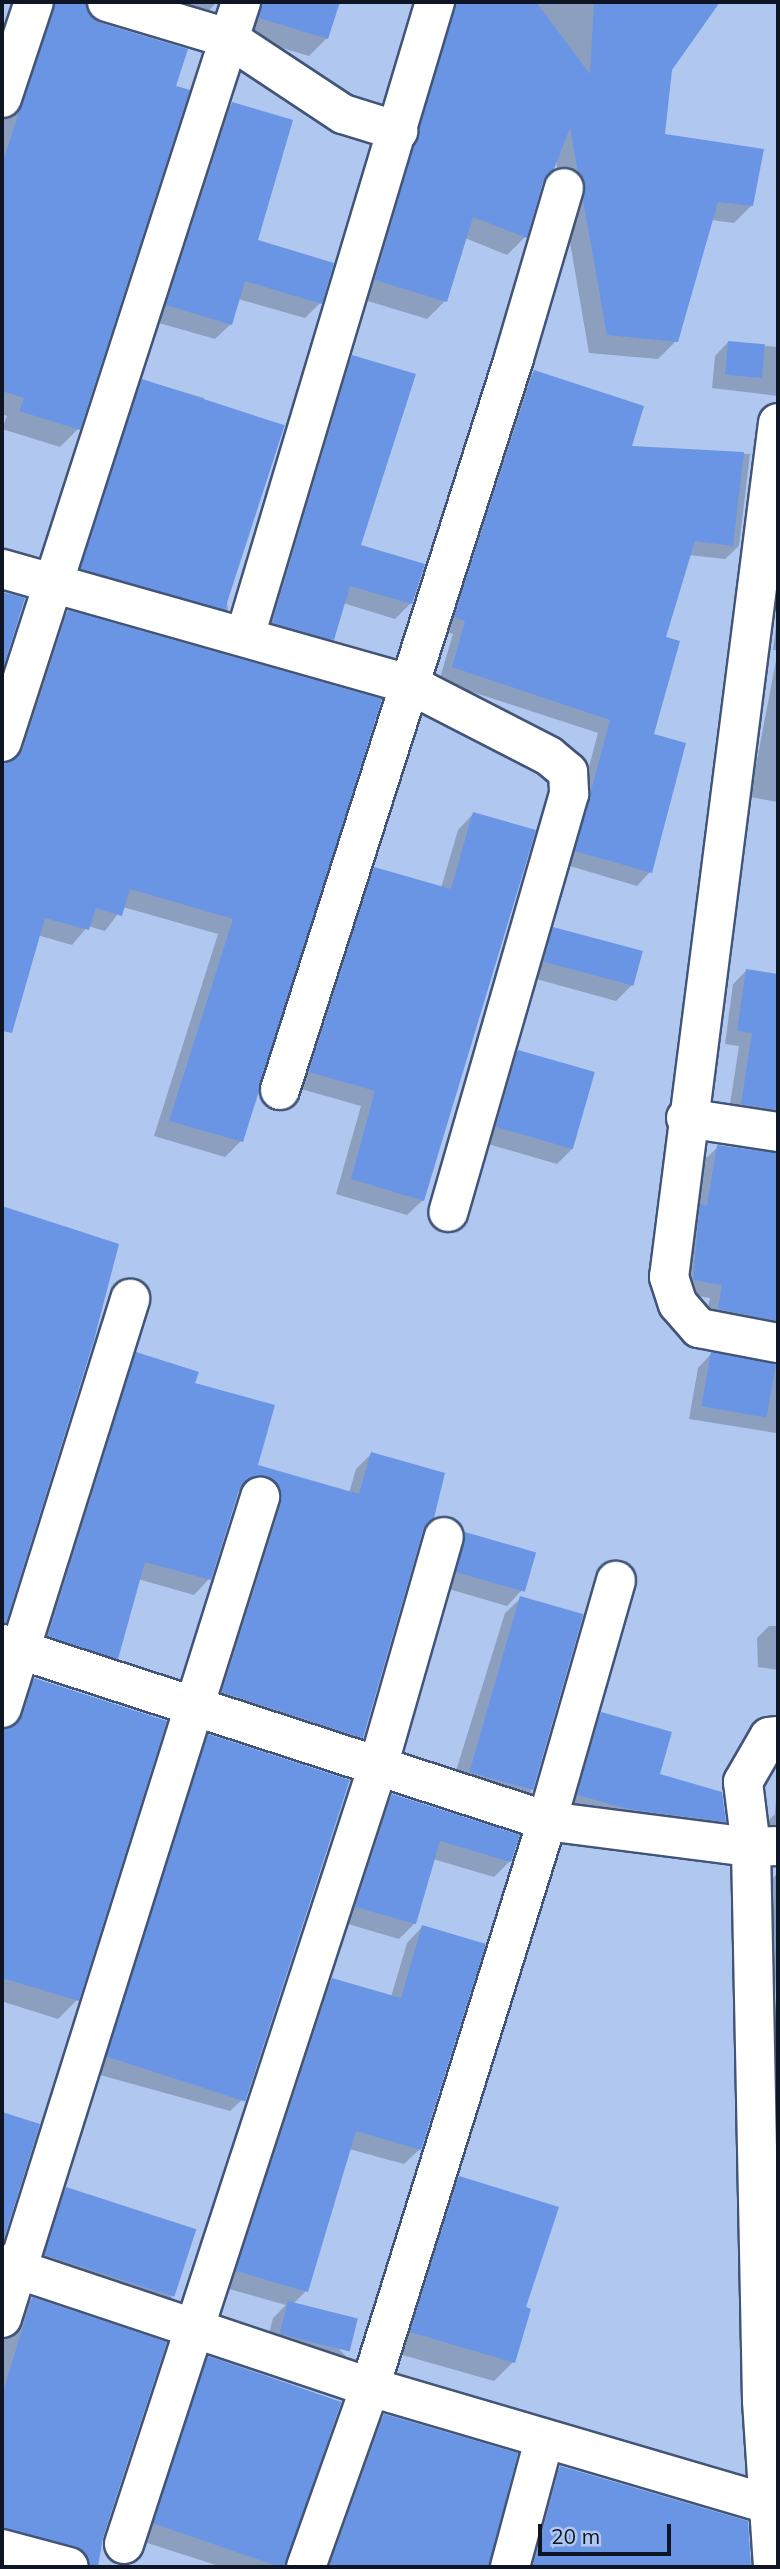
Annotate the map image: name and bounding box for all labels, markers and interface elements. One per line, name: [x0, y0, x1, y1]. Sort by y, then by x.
scale bar: [542, 2510, 675, 2554]
text: 20 m: [551, 2523, 600, 2549]

